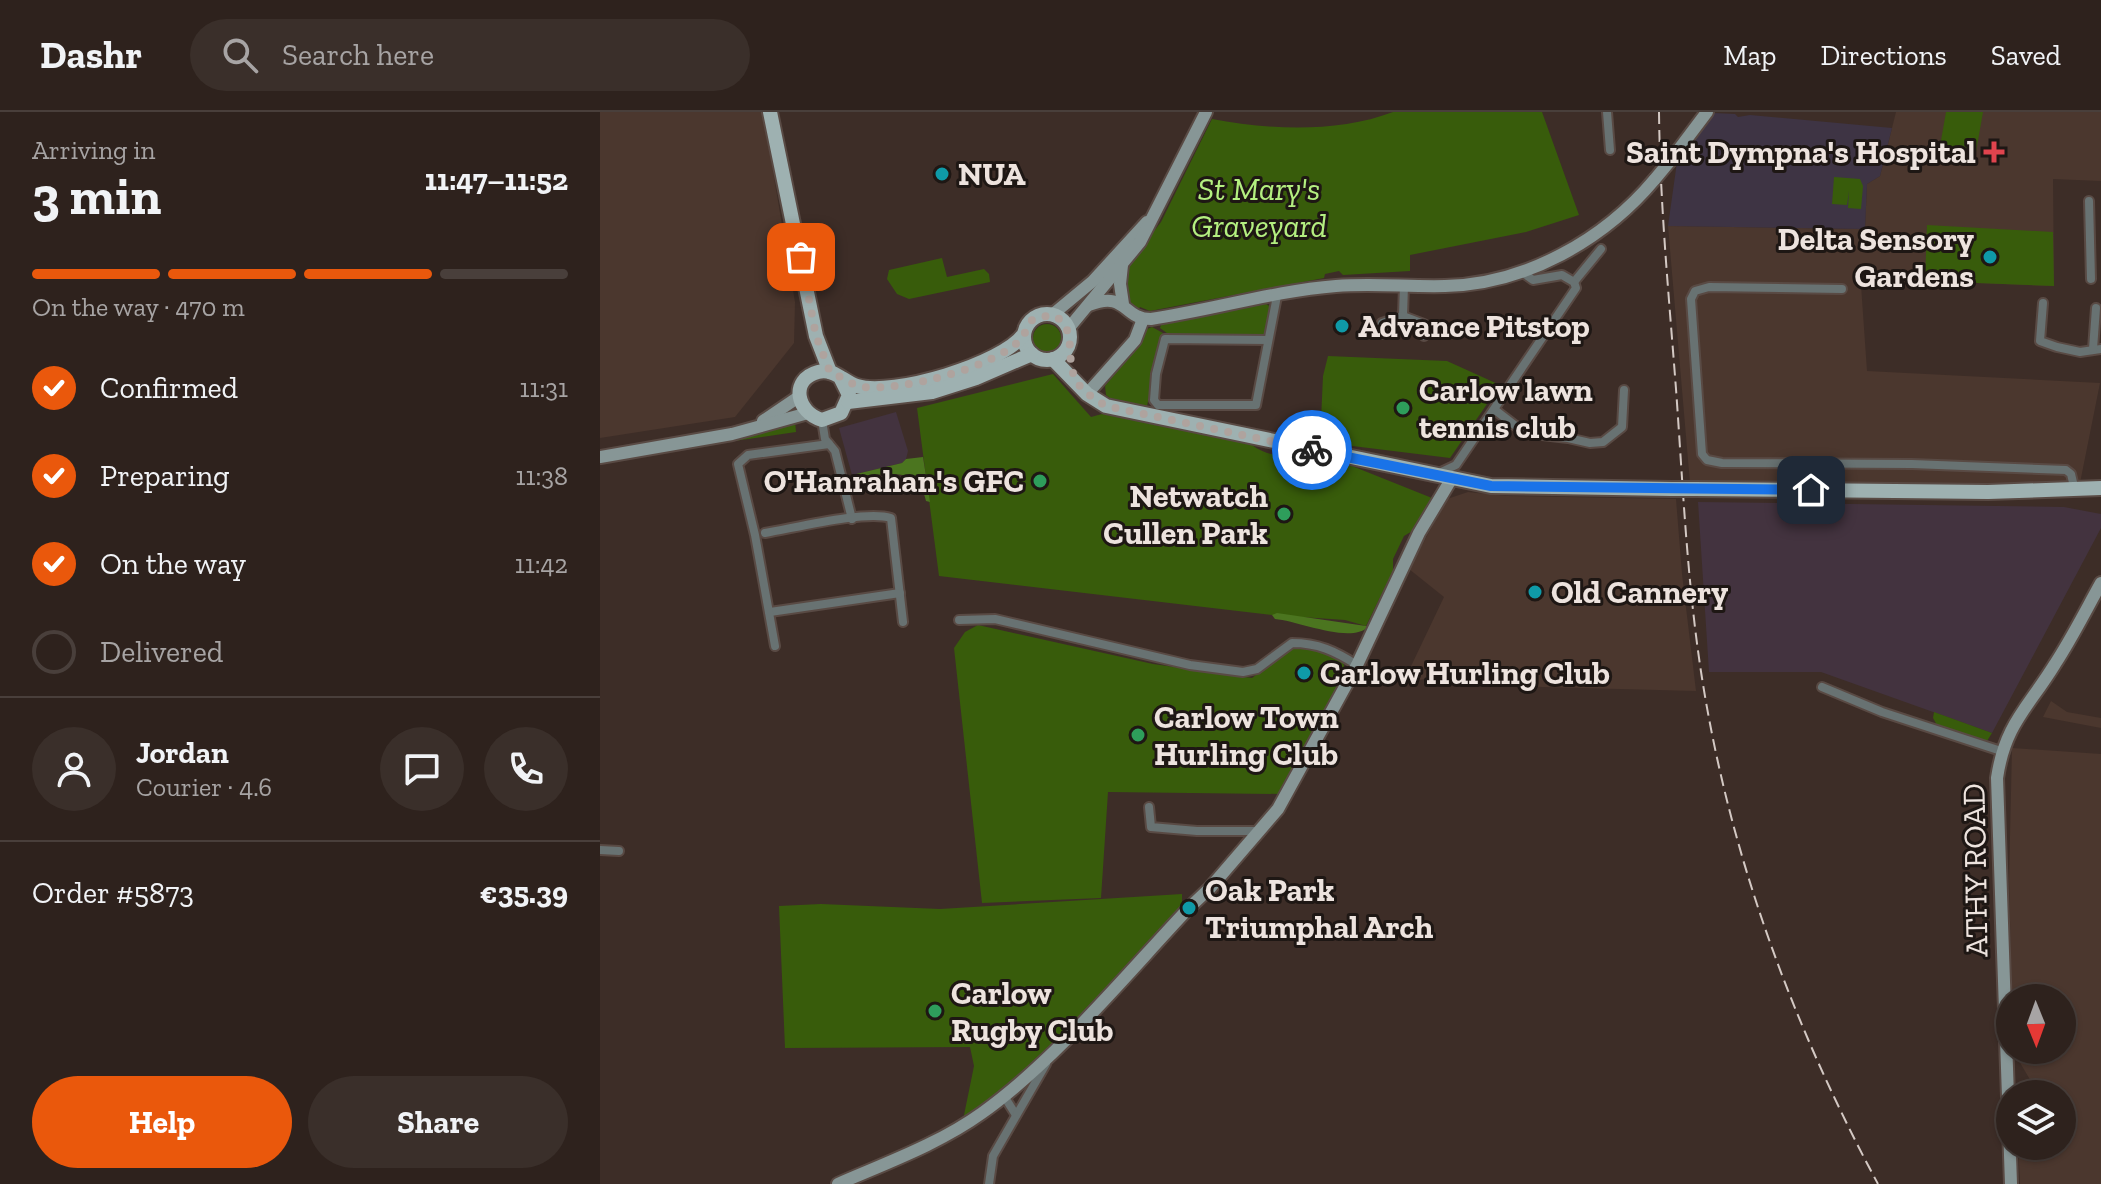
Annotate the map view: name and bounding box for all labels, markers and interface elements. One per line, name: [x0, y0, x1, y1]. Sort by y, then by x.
search box: [190, 19, 750, 91]
text: Dashr: [40, 32, 142, 78]
icon: search: [218, 33, 262, 77]
text: Search here: [282, 37, 434, 73]
text: Map: [1723, 39, 1776, 72]
text: Directions: [1820, 39, 1947, 72]
text: Saved: [1991, 39, 2061, 72]
place label: Saint Dympna's Hospital: [1626, 133, 1976, 171]
text: Arriving in: [32, 134, 155, 166]
marker: Saint Dympna's Hospital: [1983, 141, 2005, 163]
place label: NUA: [958, 155, 1026, 193]
text: 11:47–11:52: [425, 162, 568, 198]
text: 3 min: [32, 165, 161, 227]
marker: NUA: [933, 165, 951, 183]
park label: St Mary's Graveyard: [1191, 170, 1327, 245]
place label: Delta Sensory Gardens: [1777, 220, 1974, 295]
pin: [767, 223, 835, 291]
icon: bag: [779, 235, 823, 279]
marker: Delta Sensory Gardens: [1981, 248, 1999, 266]
text: On the way · 470 m: [32, 291, 245, 323]
place label: Advance Pitstop: [1358, 307, 1590, 345]
marker: Advance Pitstop: [1333, 317, 1351, 335]
icon: check: [32, 366, 76, 410]
text: Confirmed: [100, 370, 238, 406]
place label: Carlow lawn tennis club: [1419, 371, 1593, 446]
text: 11:31: [519, 372, 568, 404]
marker: Carlow lawn tennis club: [1394, 399, 1412, 417]
courier: [1272, 410, 1352, 490]
icon: bike: [1290, 428, 1334, 472]
icon: check: [32, 454, 76, 498]
pin: [1777, 456, 1845, 524]
text: Preparing: [100, 458, 230, 494]
text: 11:38: [515, 460, 568, 492]
place label: O'Hanrahan's GFC: [764, 462, 1024, 500]
icon: home: [1789, 468, 1833, 512]
marker: O'Hanrahan's GFC: [1031, 472, 1049, 490]
place label: Netwatch Cullen Park: [1103, 477, 1268, 552]
marker: Netwatch Cullen Park: [1275, 505, 1293, 523]
icon: check: [32, 542, 76, 586]
text: On the way: [100, 546, 246, 582]
text: 11:42: [515, 548, 568, 580]
place label: Old Cannery: [1551, 573, 1728, 611]
marker: Old Cannery: [1526, 583, 1544, 601]
text: Delivered: [100, 634, 223, 670]
place label: Carlow Hurling Club: [1320, 654, 1610, 692]
marker: Carlow Hurling Club: [1295, 664, 1313, 682]
place label: Carlow Town Hurling Club: [1154, 698, 1339, 773]
marker: Carlow Town Hurling Club: [1129, 726, 1147, 744]
button: person: [32, 727, 116, 811]
button: chat: [380, 727, 464, 811]
button: phone: [484, 727, 568, 811]
text: Jordan: [136, 735, 229, 771]
text: Courier · 4.6: [136, 771, 272, 803]
street label: ATHY ROAD: [1954, 783, 1996, 957]
place label: Oak Park Triumphal Arch: [1205, 871, 1434, 946]
text: Order #5873: [32, 875, 194, 911]
text: €35.39: [480, 875, 568, 911]
marker: Oak Park Triumphal Arch: [1180, 899, 1198, 917]
place label: Carlow Rugby Club: [951, 974, 1114, 1049]
north arrow: [1996, 984, 2076, 1064]
map controls: [1996, 984, 2076, 1160]
marker: Carlow Rugby Club: [926, 1002, 944, 1020]
button: Help: [32, 1076, 292, 1168]
button: Share: [308, 1076, 568, 1168]
button: layers: [1996, 1080, 2076, 1160]

